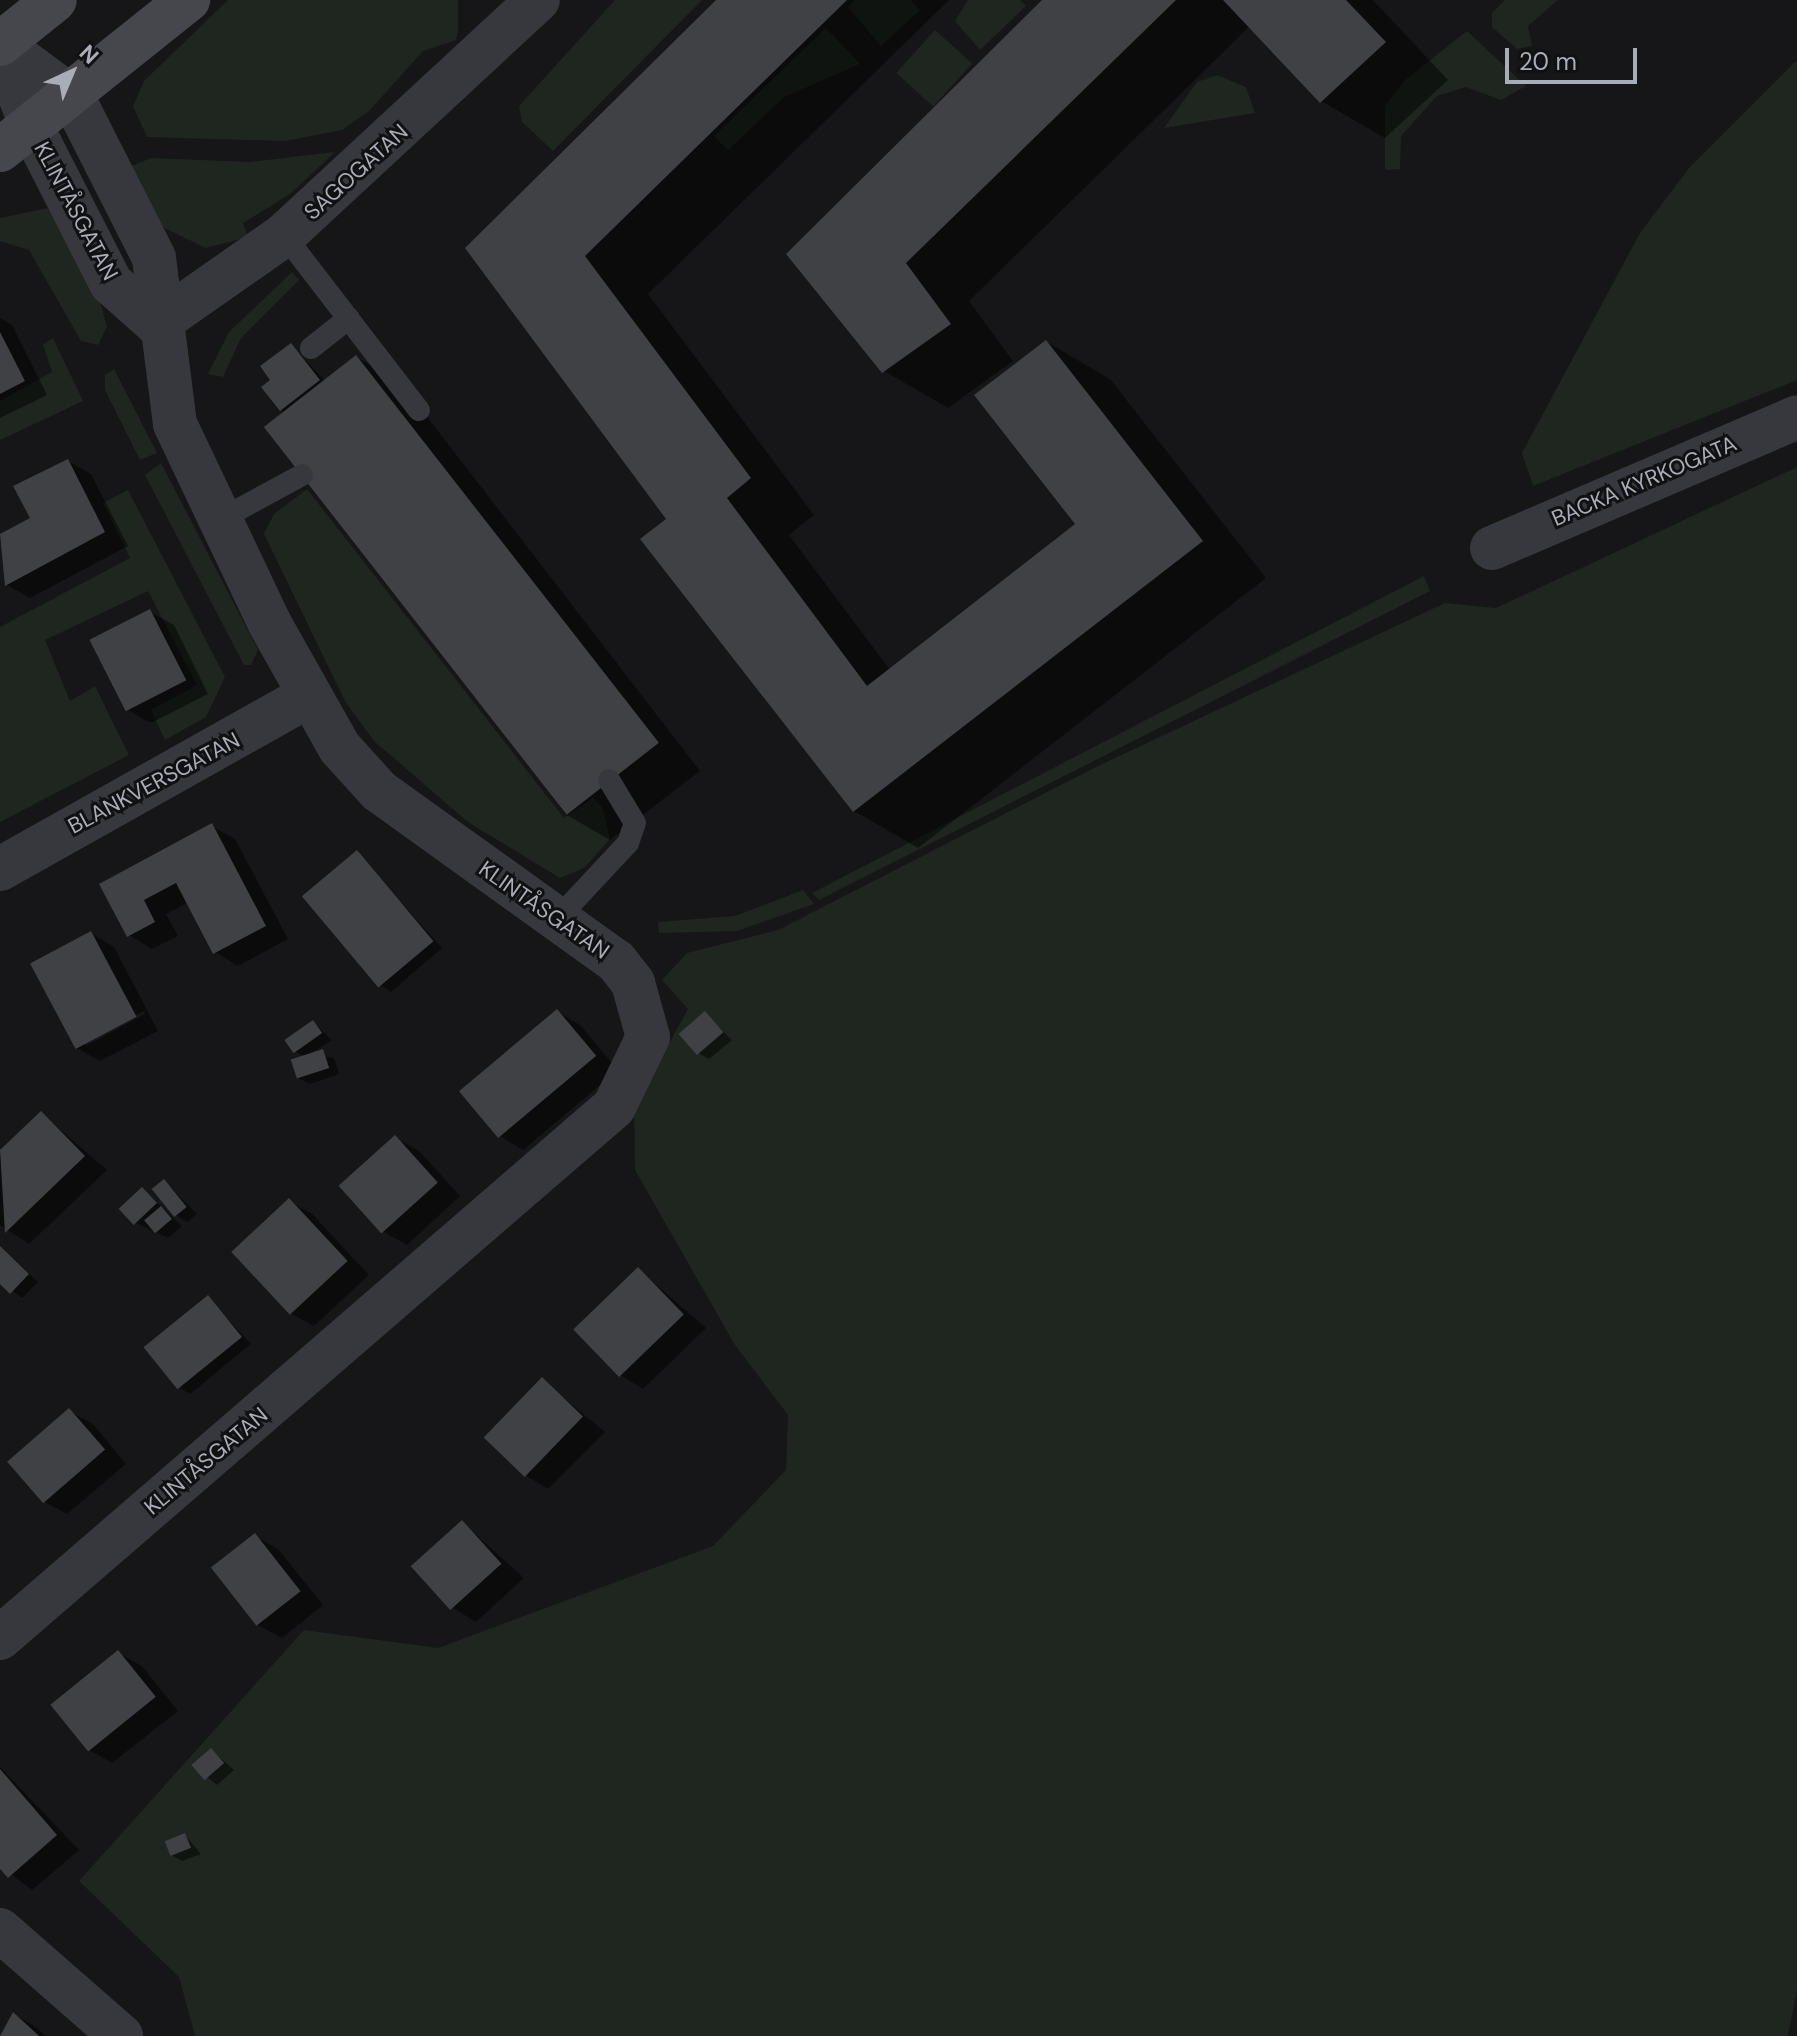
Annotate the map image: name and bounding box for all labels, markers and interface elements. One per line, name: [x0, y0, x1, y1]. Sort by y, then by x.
north arrow: [32, 32, 112, 112]
scale bar: [1509, 32, 1641, 82]
text: N: [73, 38, 105, 70]
text: 20 m: [1519, 46, 1577, 77]
street label: SAGOGATAN: [299, 119, 413, 225]
street label: KLINTÅSGATAN: [28, 137, 124, 285]
street label: BACKA KYRKOGATA: [1548, 430, 1740, 532]
street label: BLANKVERSGATAN: [64, 727, 244, 839]
street label: KLINTÅSGATAN: [474, 855, 614, 965]
street label: KLINTÅSGATAN: [139, 1402, 273, 1520]

